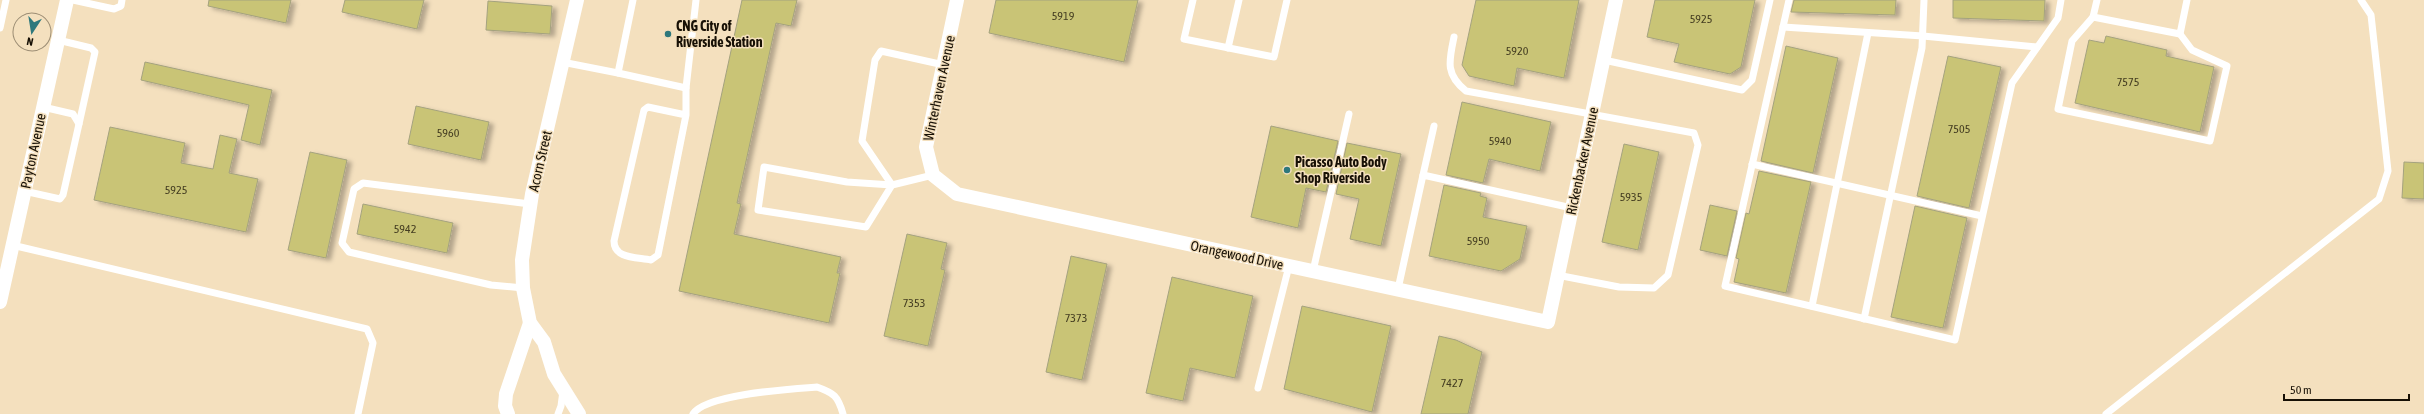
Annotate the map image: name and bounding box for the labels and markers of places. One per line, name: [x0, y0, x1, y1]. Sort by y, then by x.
place label: CNG City of Riverside Station: [676, 18, 763, 50]
marker: CNG City of Riverside Station: [663, 29, 673, 39]
place label: Picasso Auto Body Shop Riverside: [1295, 154, 1387, 186]
marker: Picasso Auto Body Shop Riverside: [1282, 165, 1292, 175]

